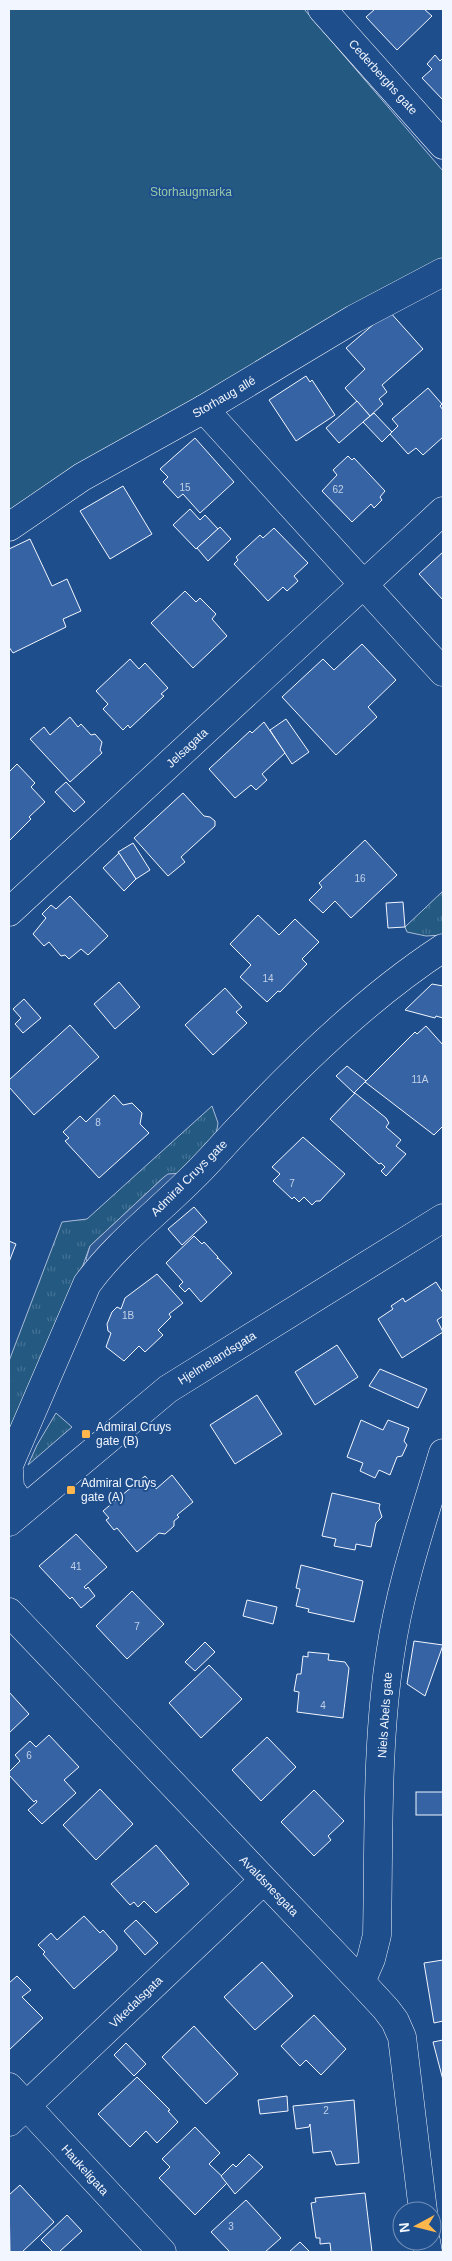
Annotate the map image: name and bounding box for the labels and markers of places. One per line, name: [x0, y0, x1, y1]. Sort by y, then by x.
place label: Admiral Cruys gate (B): [96, 1420, 171, 1448]
marker: Admiral Cruys gate (B): [80, 1428, 92, 1440]
place label: Admiral Cruys gate (A): [81, 1476, 156, 1504]
marker: Admiral Cruys gate (A): [65, 1484, 77, 1496]

